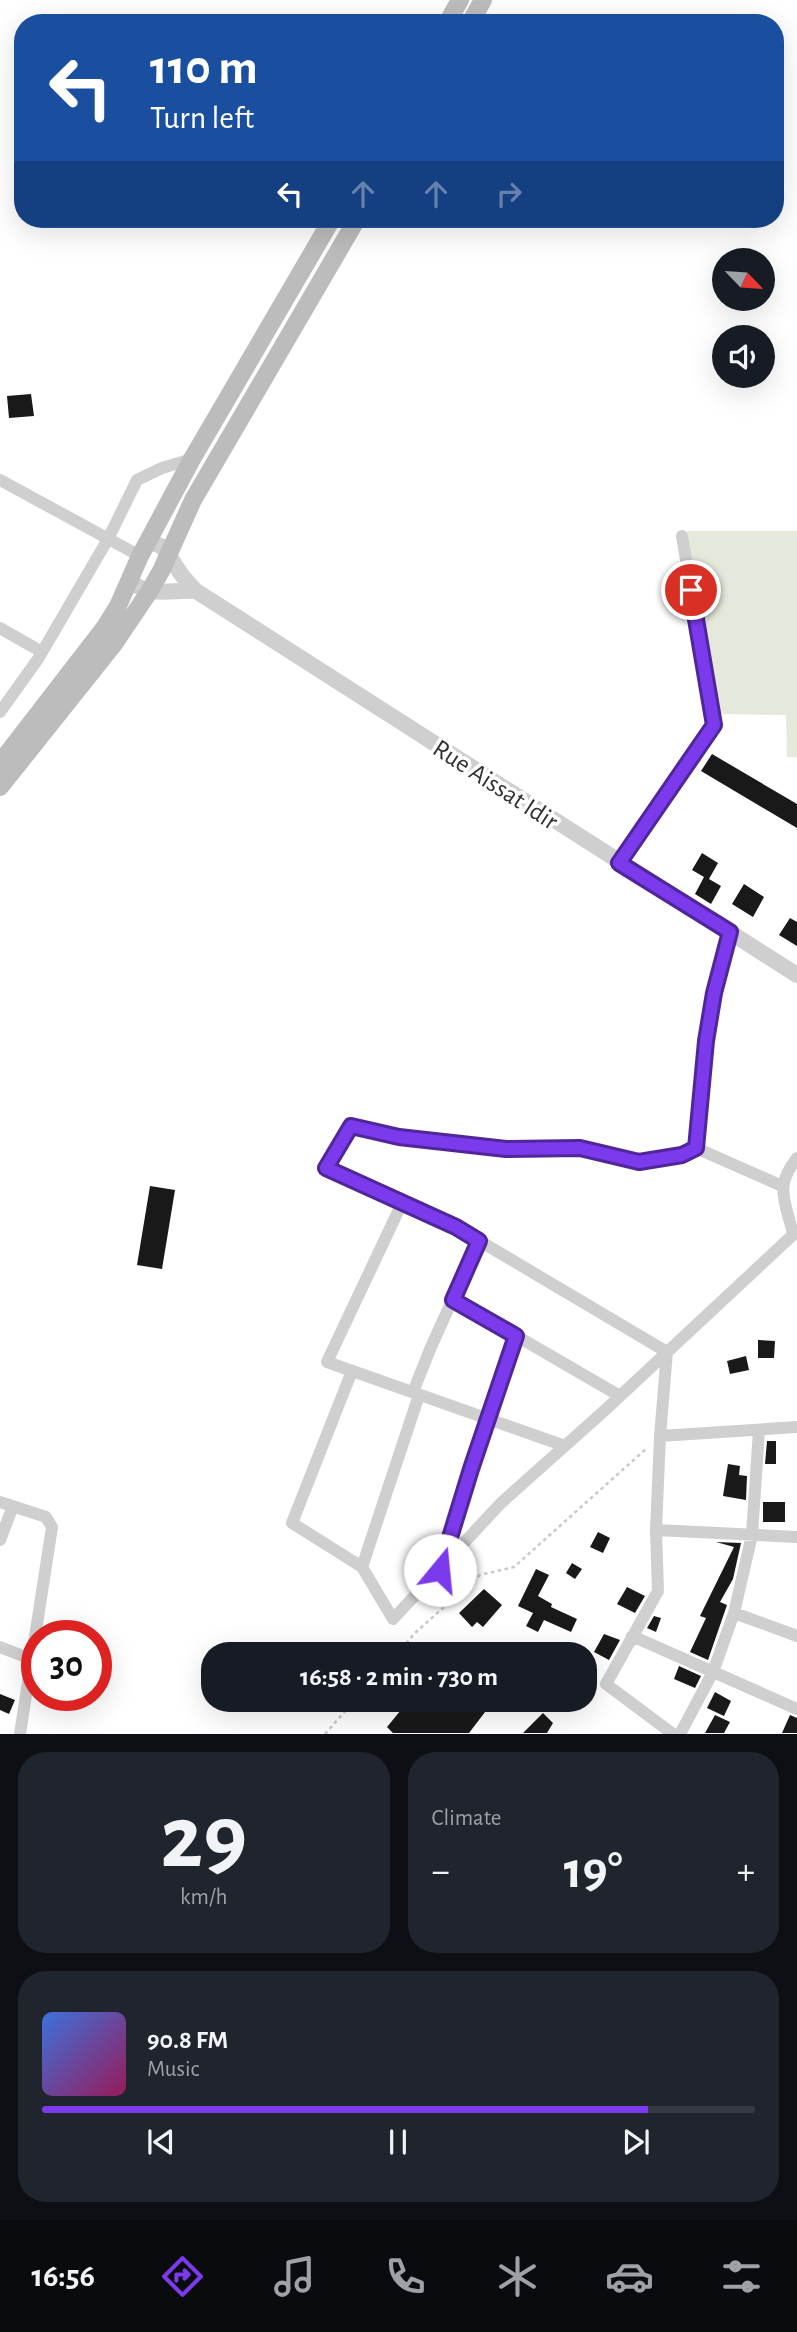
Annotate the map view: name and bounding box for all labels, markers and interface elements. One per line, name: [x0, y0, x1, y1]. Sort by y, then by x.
icon: left: [35, 42, 126, 133]
text: 110 m: [150, 44, 258, 93]
text: Turn left: [150, 102, 254, 134]
icon: left: [271, 175, 309, 213]
icon: ahead: [344, 175, 382, 213]
icon: ahead: [417, 175, 455, 213]
icon: right: [490, 175, 528, 213]
north arrow: [712, 248, 775, 312]
map controls: [712, 248, 775, 388]
button: sound: [712, 325, 775, 388]
pin: [661, 560, 721, 620]
icon: arrive: [672, 571, 710, 609]
street label: Rue Aissat Idir: [428, 735, 563, 835]
position arrow: [403, 1533, 477, 1607]
speed limit sign: 30: [21, 1620, 112, 1711]
text: 16:58 · 2 min · 730 m: [300, 1664, 498, 1690]
text: 29: [160, 1793, 247, 1884]
text: Climate: [432, 1807, 501, 1830]
text: 19°: [564, 1845, 623, 1897]
text: −: [432, 1853, 450, 1891]
text: +: [737, 1853, 755, 1891]
text: km/h: [180, 1886, 227, 1909]
text: 90.8 FM: [147, 2027, 228, 2053]
text: Music: [147, 2058, 199, 2081]
icon: previous: [142, 2123, 180, 2161]
icon: pause: [379, 2123, 417, 2161]
icon: next: [617, 2123, 655, 2161]
icon: directions: [158, 2252, 207, 2301]
icon: music: [270, 2252, 319, 2301]
icon: phone: [381, 2252, 430, 2301]
icon: climate: [493, 2252, 542, 2301]
icon: car: [605, 2252, 654, 2301]
icon: filters: [717, 2252, 766, 2301]
text: 16:56: [31, 2260, 95, 2292]

